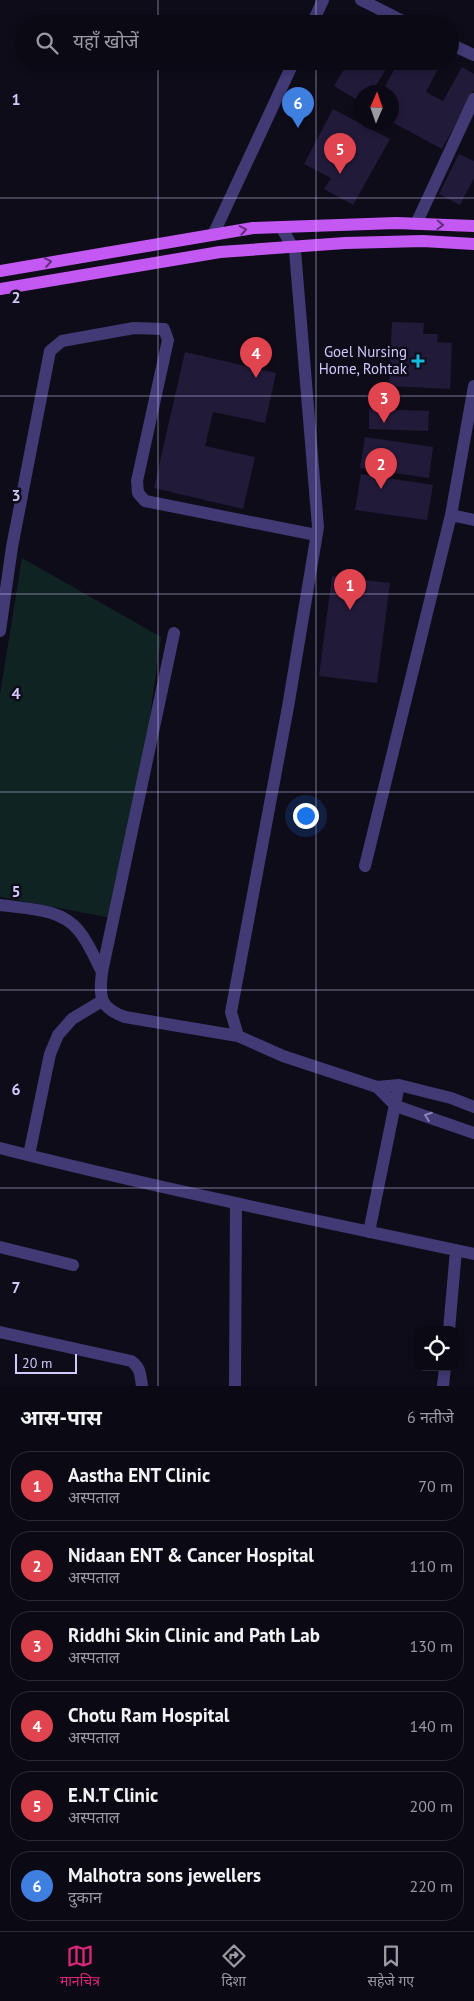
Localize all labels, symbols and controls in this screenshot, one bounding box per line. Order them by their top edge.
search box [15,15,459,70]
icon: search [33,29,61,57]
text: यहाँ खोजें [73,29,139,53]
north arrow [354,85,399,130]
pin: 6 [282,87,314,128]
text: 1 [11,89,21,109]
pin: 5 [324,133,356,174]
one-way arrow [436,220,444,230]
one-way arrow [238,225,247,235]
one-way arrow [44,258,52,268]
text: 2 [11,287,21,307]
pin: 4 [240,337,272,378]
place label: Goel Nursing Home, Rohtak [319,342,408,378]
marker: Goel Nursing Home, Rohtak [411,354,425,368]
pin: 3 [368,382,400,423]
pin: 2 [365,448,397,489]
text: 3 [11,485,21,505]
pin: 1 [334,569,366,610]
text: 4 [11,683,21,703]
your location [293,803,319,829]
text: 5 [11,881,21,901]
text: 6 [11,1079,21,1099]
one-way arrow [425,1112,433,1122]
text: 7 [11,1277,21,1297]
map controls [414,1326,459,1371]
button: locate [414,1326,459,1371]
scale bar [15,1351,78,1374]
text: 20 m [22,1354,52,1372]
text: आस-पास [20,1404,102,1431]
text: 6 नतीजे [407,1407,454,1427]
text: Aastha ENT Clinic [68,1463,210,1487]
text: 1 [32,1476,42,1496]
text: 70 m [418,1476,453,1496]
text: अस्पताल [68,1487,120,1507]
text: Nidaan ENT & Cancer Hospital [68,1543,314,1567]
text: 2 [32,1556,42,1576]
text: 110 m [410,1556,453,1576]
text: अस्पताल [68,1567,120,1587]
text: Riddhi Skin Clinic and Path Lab [68,1623,320,1647]
text: 3 [32,1636,42,1656]
text: 130 m [410,1636,453,1656]
text: अस्पताल [68,1647,120,1667]
text: Chotu Ram Hospital [68,1703,229,1727]
text: 4 [32,1716,42,1736]
text: 140 m [410,1716,453,1736]
text: अस्पताल [68,1727,120,1747]
text: E.N.T Clinic [68,1783,158,1807]
text: 5 [32,1796,42,1816]
text: 200 m [410,1796,453,1816]
text: अस्पताल [68,1807,120,1827]
text: Malhotra sons jewellers [68,1863,261,1887]
text: 6 [32,1876,42,1896]
text: 220 m [410,1876,453,1896]
text: दुकान [68,1887,102,1907]
tab: मानचित्र [60,1942,100,1992]
tab: दिशा [220,1942,248,1992]
tab: सहेजे गए [367,1942,414,1992]

